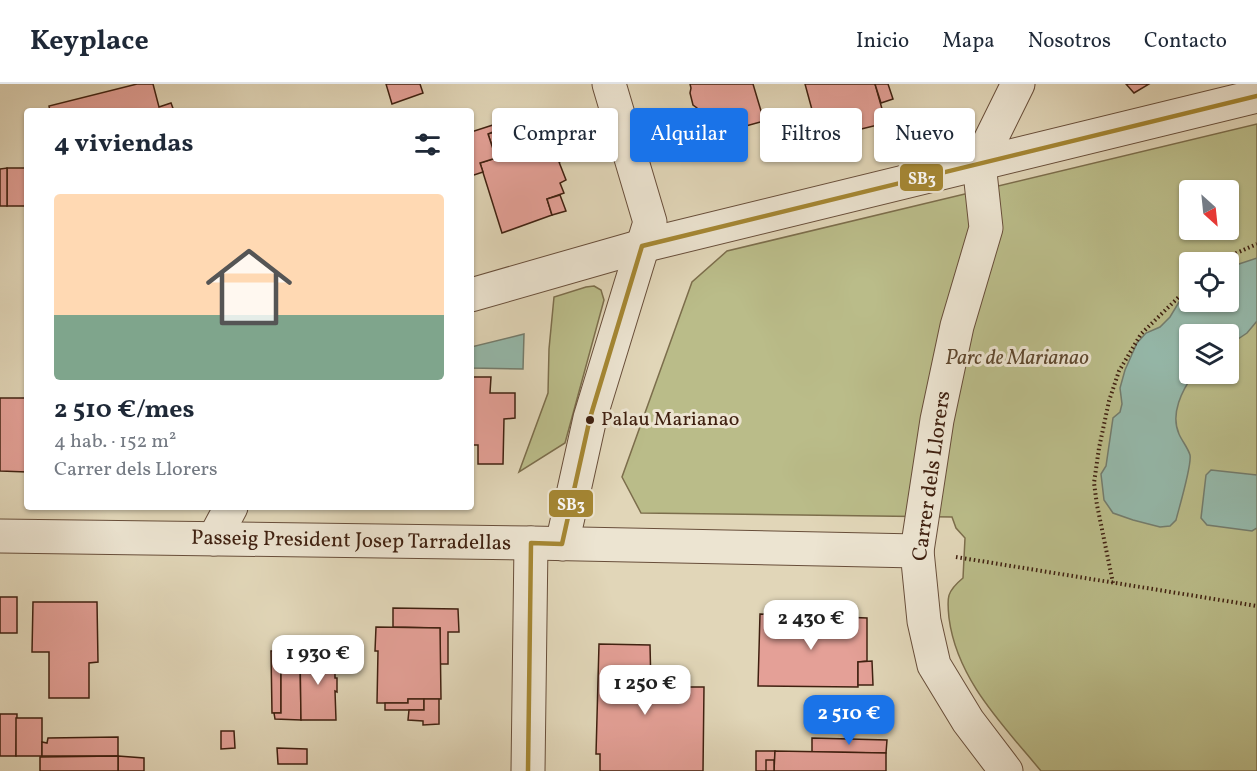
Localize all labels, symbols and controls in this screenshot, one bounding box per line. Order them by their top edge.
text: Keyplace [30,22,149,61]
text: Inicio [856,27,909,56]
text: Mapa [942,27,995,56]
text: Nosotros [1028,27,1111,56]
text: Contacto [1144,27,1227,56]
chip: Comprar [492,108,618,162]
chip: Alquilar [630,108,748,162]
chip: Filtros [760,108,862,162]
chip: Nuevo [874,108,975,162]
text: 4 viviendas [54,126,194,162]
icon: filters [411,128,444,161]
line badge: SB3 [899,163,944,192]
text: SB3 [908,169,936,191]
north arrow [1179,180,1239,240]
map controls [1179,180,1239,384]
icon: home [195,233,303,341]
button: locate [1179,252,1239,312]
button: layers [1179,324,1239,384]
park label: Parc de Marianao [945,344,1089,373]
street label: Carrer dels Llorers [906,389,958,563]
text: 2 510 €/mes [54,392,195,428]
place label: Palau Marianao [601,406,739,434]
marker: Palau Marianao [584,414,596,426]
text: 4 hab. · 152 m² [54,428,176,456]
text: Carrer dels Llorers [54,456,218,484]
line badge: SB3 [548,489,594,518]
text: SB3 [557,495,585,517]
street label: Passeig President Josep Tarradellas [191,524,511,558]
pin: 2 430 € [756,600,866,651]
text: 2 430 € [778,605,844,633]
pin: 1 930 € [263,635,373,686]
text: 1 930 € [286,640,350,668]
pin: 1 250 € [590,665,700,716]
text: 1 250 € [614,670,676,698]
pin: 2 510 € [794,695,904,746]
text: 2 510 € [817,700,881,728]

